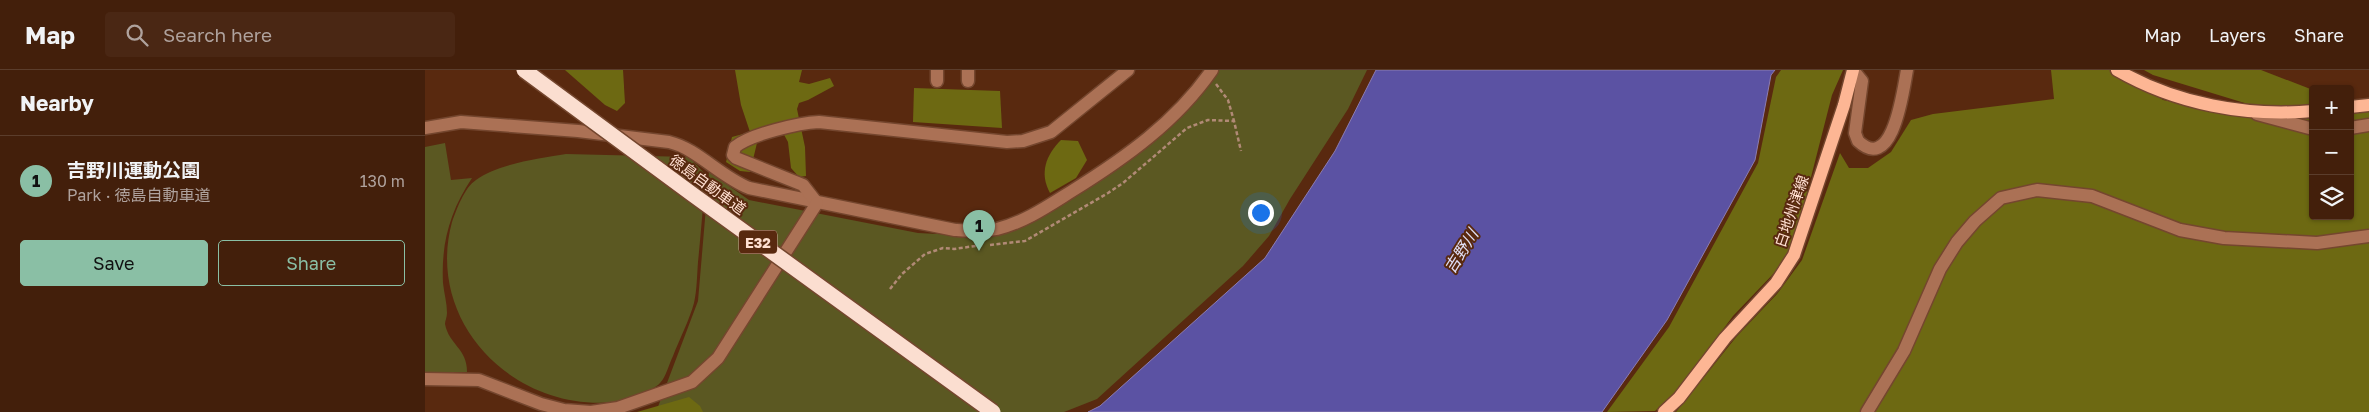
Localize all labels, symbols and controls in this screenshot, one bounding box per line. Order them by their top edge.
search box [105,12,455,57]
text: Map [25,20,75,49]
icon: search [123,21,151,49]
text: Search here [163,23,272,46]
text: Map [2144,24,2181,46]
text: Layers [2209,24,2266,46]
text: Share [2294,24,2344,46]
map controls [2309,85,2354,220]
button: + [2309,85,2354,130]
text: Nearby [20,90,94,116]
button: − [2309,130,2354,175]
street label: 徳島自動車道 [666,150,750,218]
text: 吉野川運動公園 [67,158,200,181]
text: 1 [32,171,40,191]
text: 130 m [360,171,405,191]
street label: 白地州津線 [1770,173,1812,249]
button: layers [2309,175,2354,220]
text: Park · 徳島自動車道 [67,185,210,205]
your location [1248,200,1274,226]
pin: 1 [963,210,995,251]
water label: 吉野川 [1440,224,1483,277]
road number: E32 [739,230,777,253]
button: Save [20,240,208,286]
button: Share [218,240,405,286]

